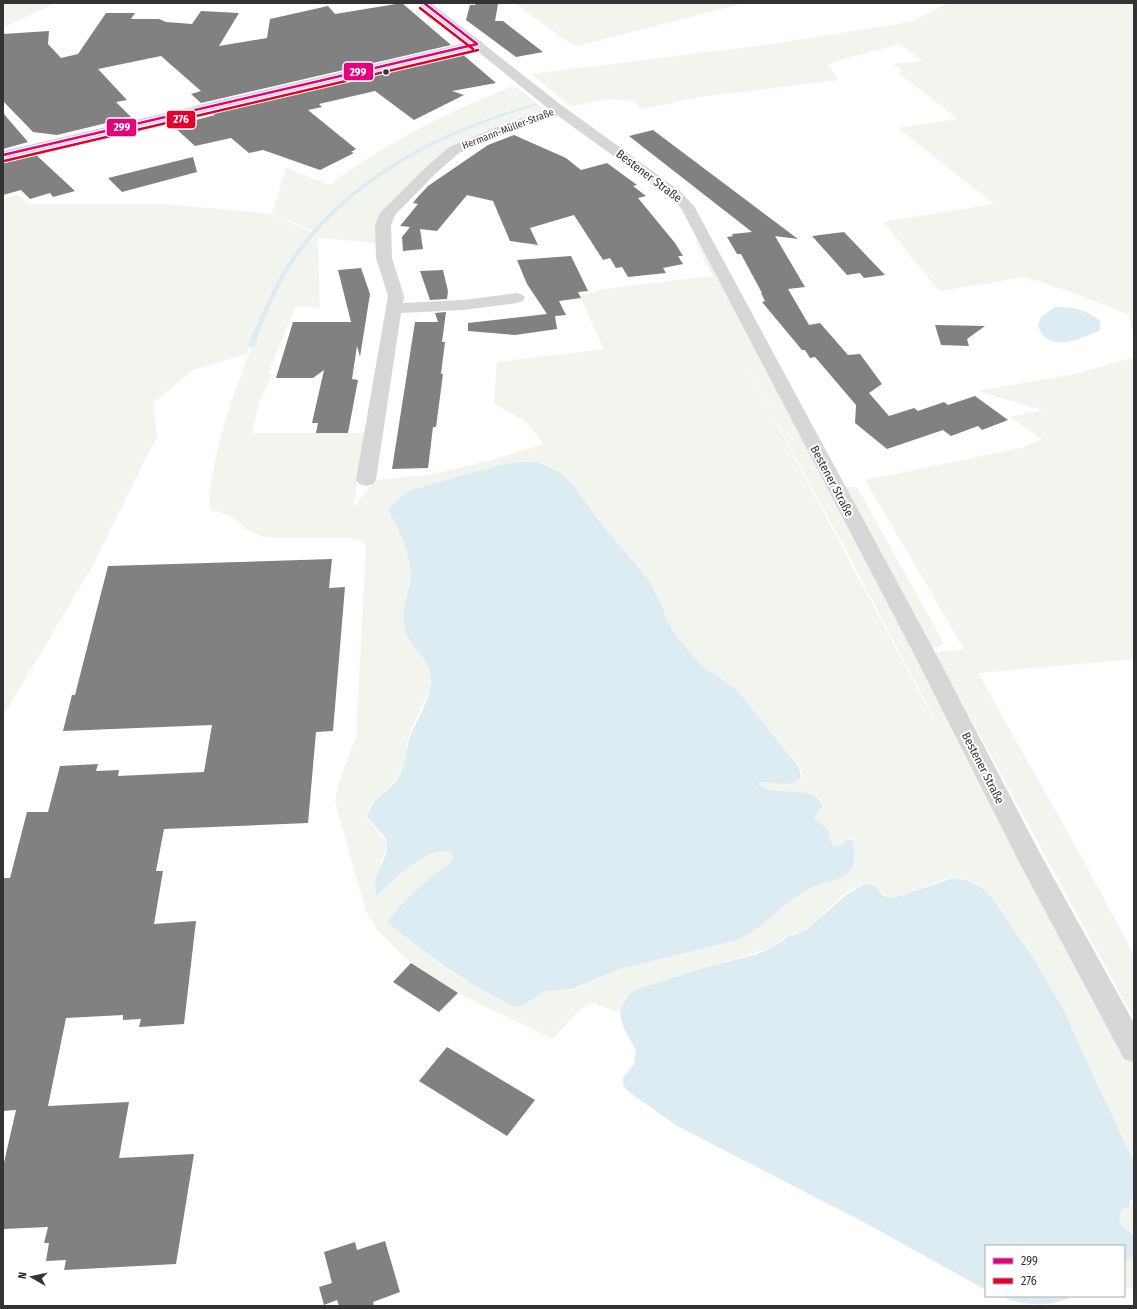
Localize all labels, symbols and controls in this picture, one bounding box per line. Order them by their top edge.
line badge: 299 [343,62,374,81]
text: 299 [349,66,367,79]
unlabelled marker [381,67,391,77]
street label: Hermann-Müller-Straße [461,106,555,152]
line badge: 276 [166,110,196,129]
text: 276 [172,113,189,126]
line badge: 299 [106,118,137,137]
text: 299 [113,121,131,134]
street label: Bestener Straße [613,147,685,205]
street label: Bestener Straße [807,443,857,519]
street label: Bestener Straße [959,730,1007,806]
legend [985,1245,1125,1297]
text: 299 [1021,1254,1038,1268]
north arrow [12,1257,52,1297]
text: N [16,1271,30,1280]
text: 276 [1021,1274,1037,1288]

